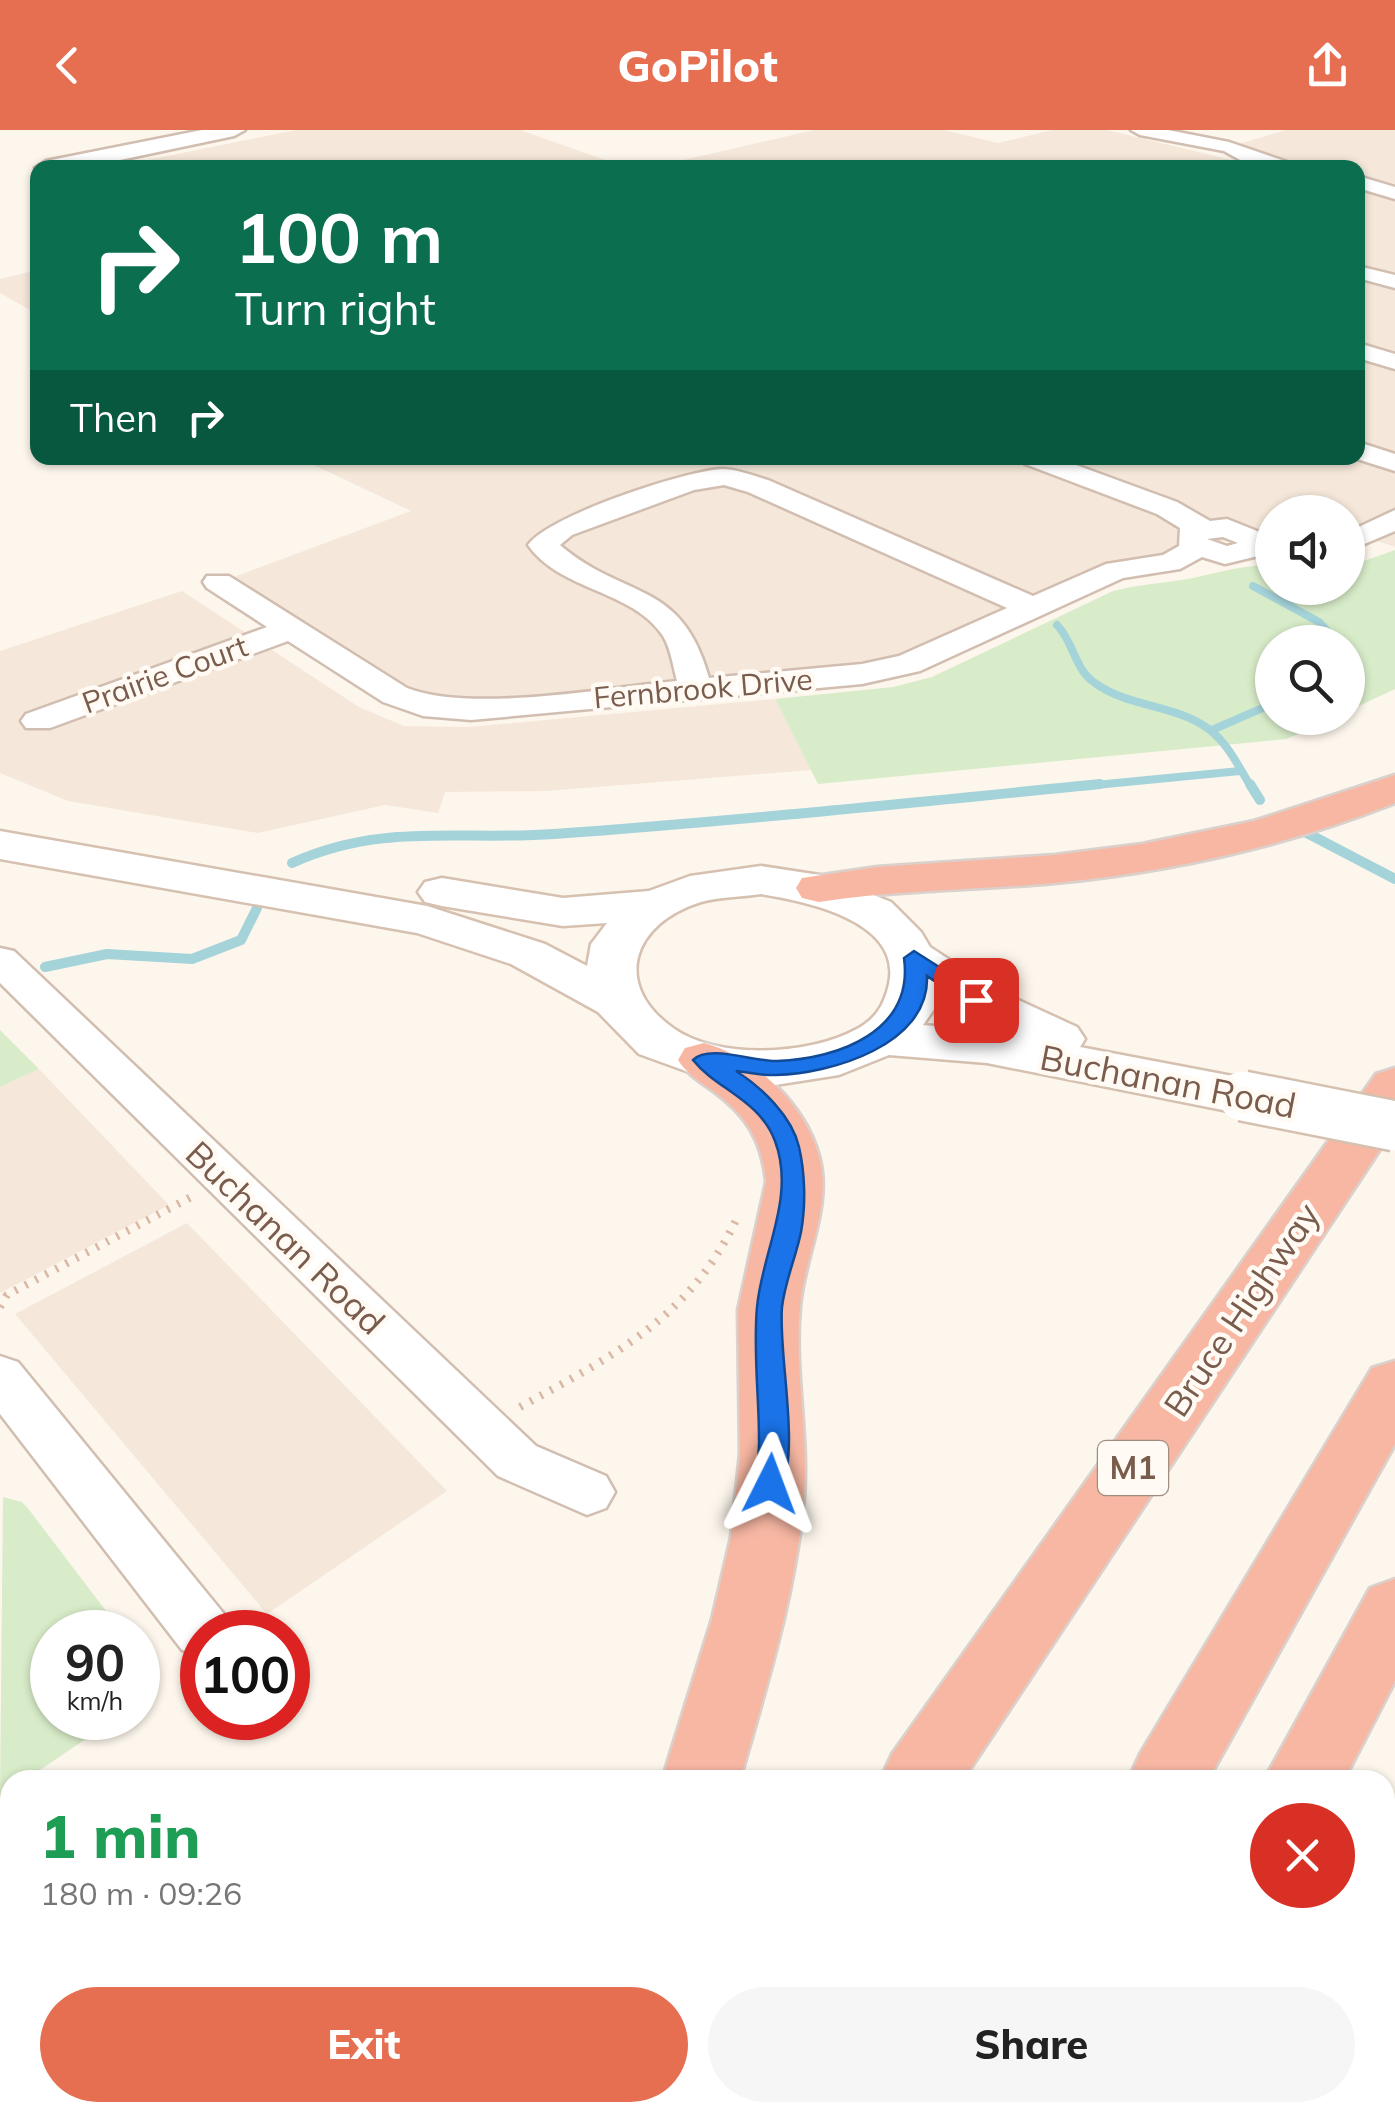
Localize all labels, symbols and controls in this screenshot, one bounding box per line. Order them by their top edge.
text: GoPilot [617,37,778,93]
icon: back [40,38,95,93]
icon: share [1300,38,1355,93]
text: 100 m [235,193,443,281]
icon: right [70,200,200,330]
text: Turn right [235,280,436,336]
icon: right [178,390,233,445]
text: Then [70,394,158,442]
map controls [1255,495,1365,735]
button: sound [1255,495,1365,605]
button: search [1255,625,1365,735]
street label: Prairie Court [77,627,253,722]
street label: Fernbrook Drive [592,659,814,717]
pin [934,958,1019,1043]
icon: arrive [949,973,1004,1028]
street label: Buchanan Road [1036,1035,1300,1127]
street label: Buchanan Road [177,1131,394,1343]
street label: Bruce Highway [1154,1194,1329,1425]
position arrow [718,1432,822,1536]
road number: M1 [1098,1441,1168,1495]
speed limit sign: 100 [180,1610,310,1740]
text: 90 [65,1631,125,1694]
text: km/h [67,1685,123,1716]
text: 1 min [40,1798,201,1873]
button: close [1250,1803,1355,1908]
text: 180 m · 09:26 [40,1873,242,1913]
button: Exit [40,1987,688,2102]
button: Share [708,1987,1355,2102]

